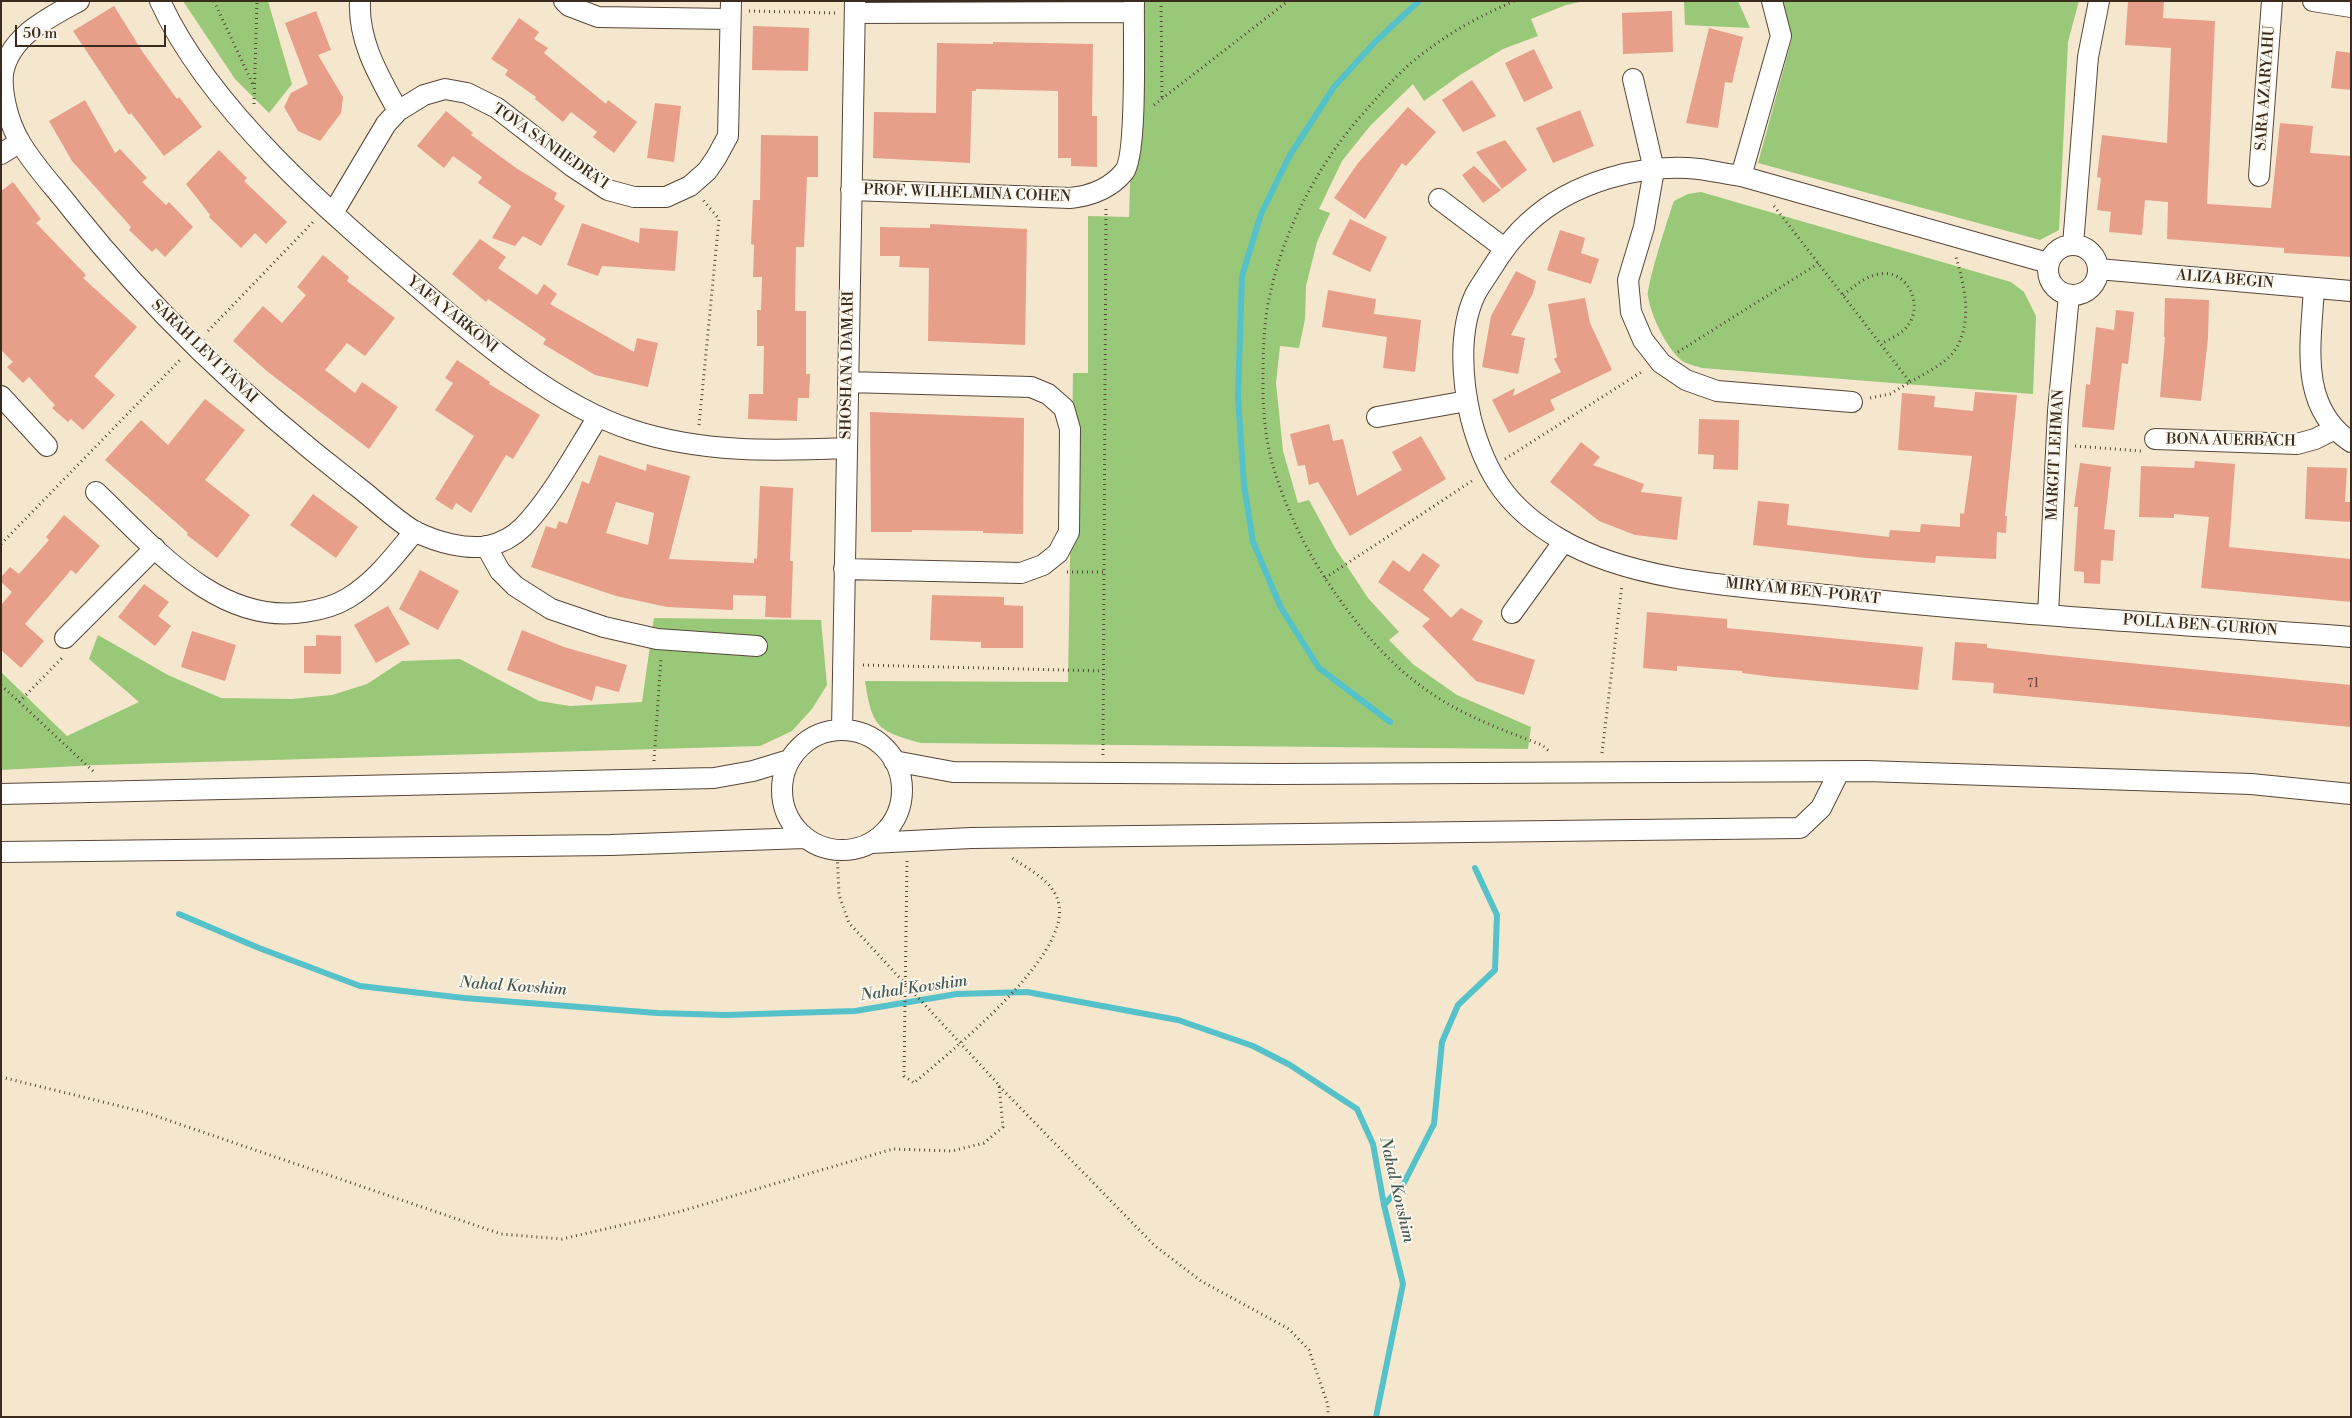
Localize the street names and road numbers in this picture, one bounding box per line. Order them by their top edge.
street label: SARA AZARYAHU [2253,25,2279,151]
street label: TOVA SANHEDRA'I [489,100,611,194]
street label: PROF. WILHELMINA COHEN [863,181,1071,207]
street label: ALIZA BEGIN [2175,267,2275,293]
street label: YAFA YARKONI [403,273,501,357]
street label: SHOSHANA DAMARI [838,291,858,439]
street label: SARAH LEVI TANAI [147,297,261,407]
street label: MARGIT LEHMAN [2044,389,2068,521]
street label: BONA AUERBACH [2166,431,2296,451]
street label: MIRYAM BEN-PORAT [1725,575,1881,609]
street label: POLLA BEN-GURION [2122,612,2278,640]

